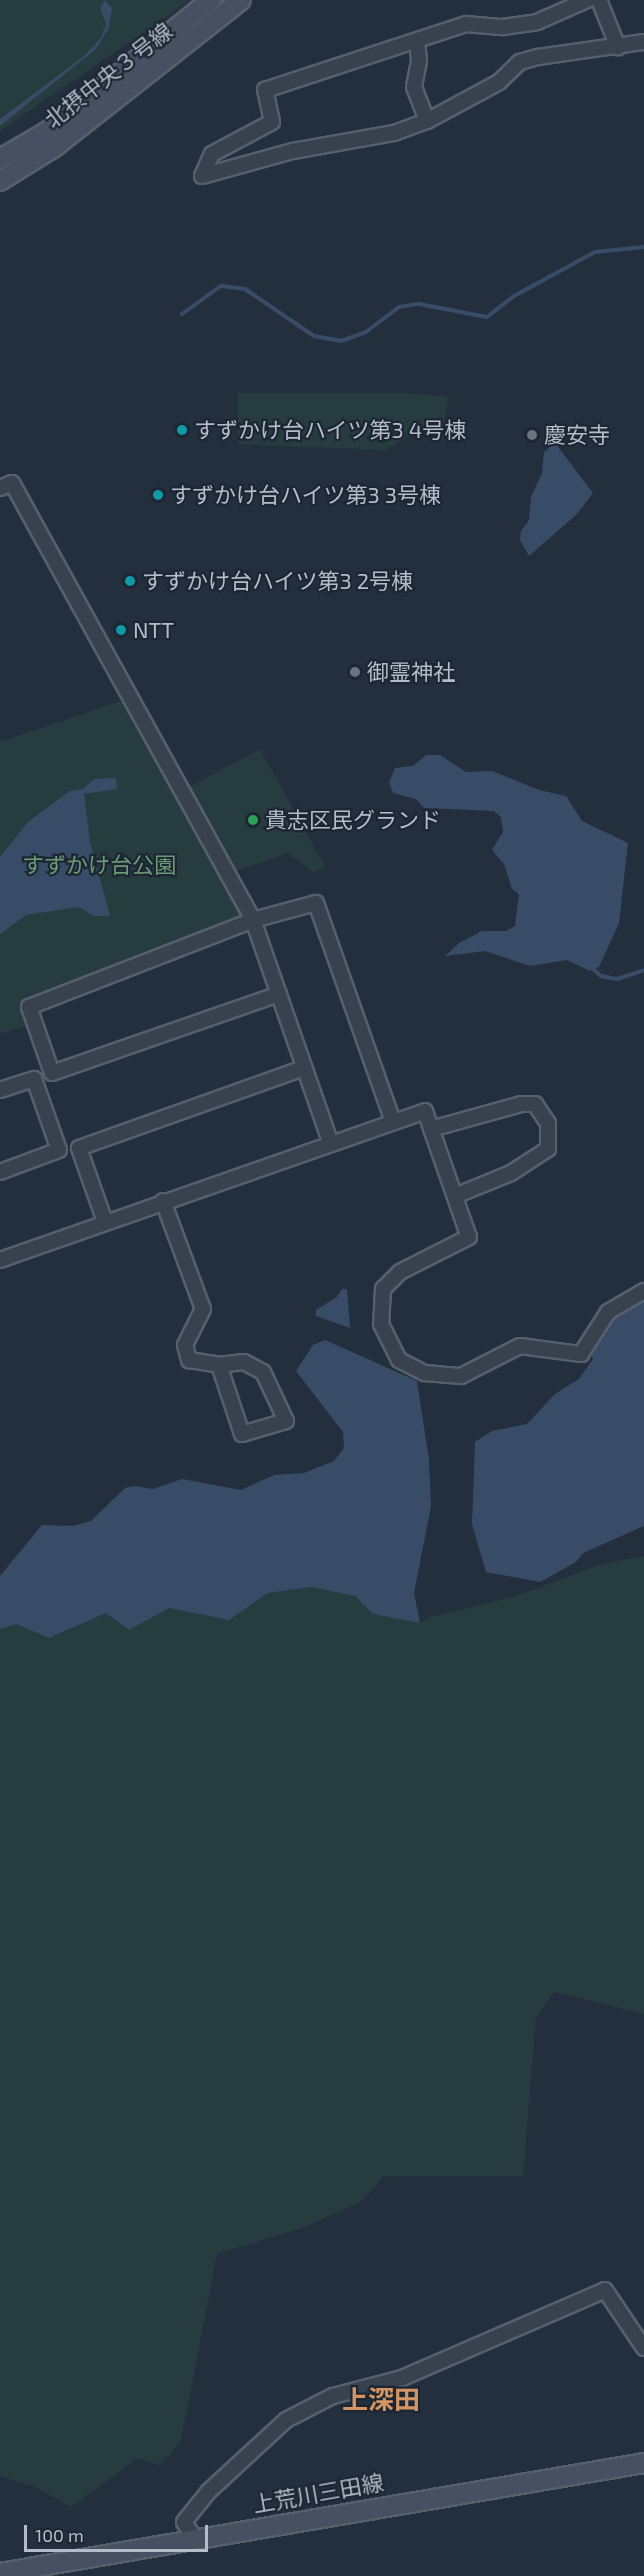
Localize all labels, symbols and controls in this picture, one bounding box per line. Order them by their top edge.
street label: 北摂中央３号線 [39,17,177,133]
place label: すずかけ台ハイツ第3 4号棟 [194,417,467,443]
place label: 慶安寺 [544,422,610,448]
marker: すずかけ台ハイツ第3 4号棟 [175,423,189,437]
marker: 慶安寺 [525,428,539,442]
place label: すずかけ台ハイツ第3 3号棟 [170,482,441,508]
marker: すずかけ台ハイツ第3 3号棟 [151,488,165,502]
place label: すずかけ台ハイツ第3 2号棟 [142,568,414,594]
marker: すずかけ台ハイツ第3 2号棟 [123,574,137,588]
place label: NTT [133,617,174,643]
marker: NTT [114,623,128,637]
place label: 御霊神社 [367,659,455,685]
marker: 御霊神社 [348,665,362,679]
place label: 貴志区民グランド [265,807,441,833]
marker: 貴志区民グランド [246,813,260,827]
park label: すずかけ台公園 [22,852,176,878]
district label: 上深田 [342,2383,420,2415]
street label: 上荒川三田線 [251,2469,385,2517]
scale bar [27,2513,212,2551]
text: 100 m [35,2524,84,2546]

